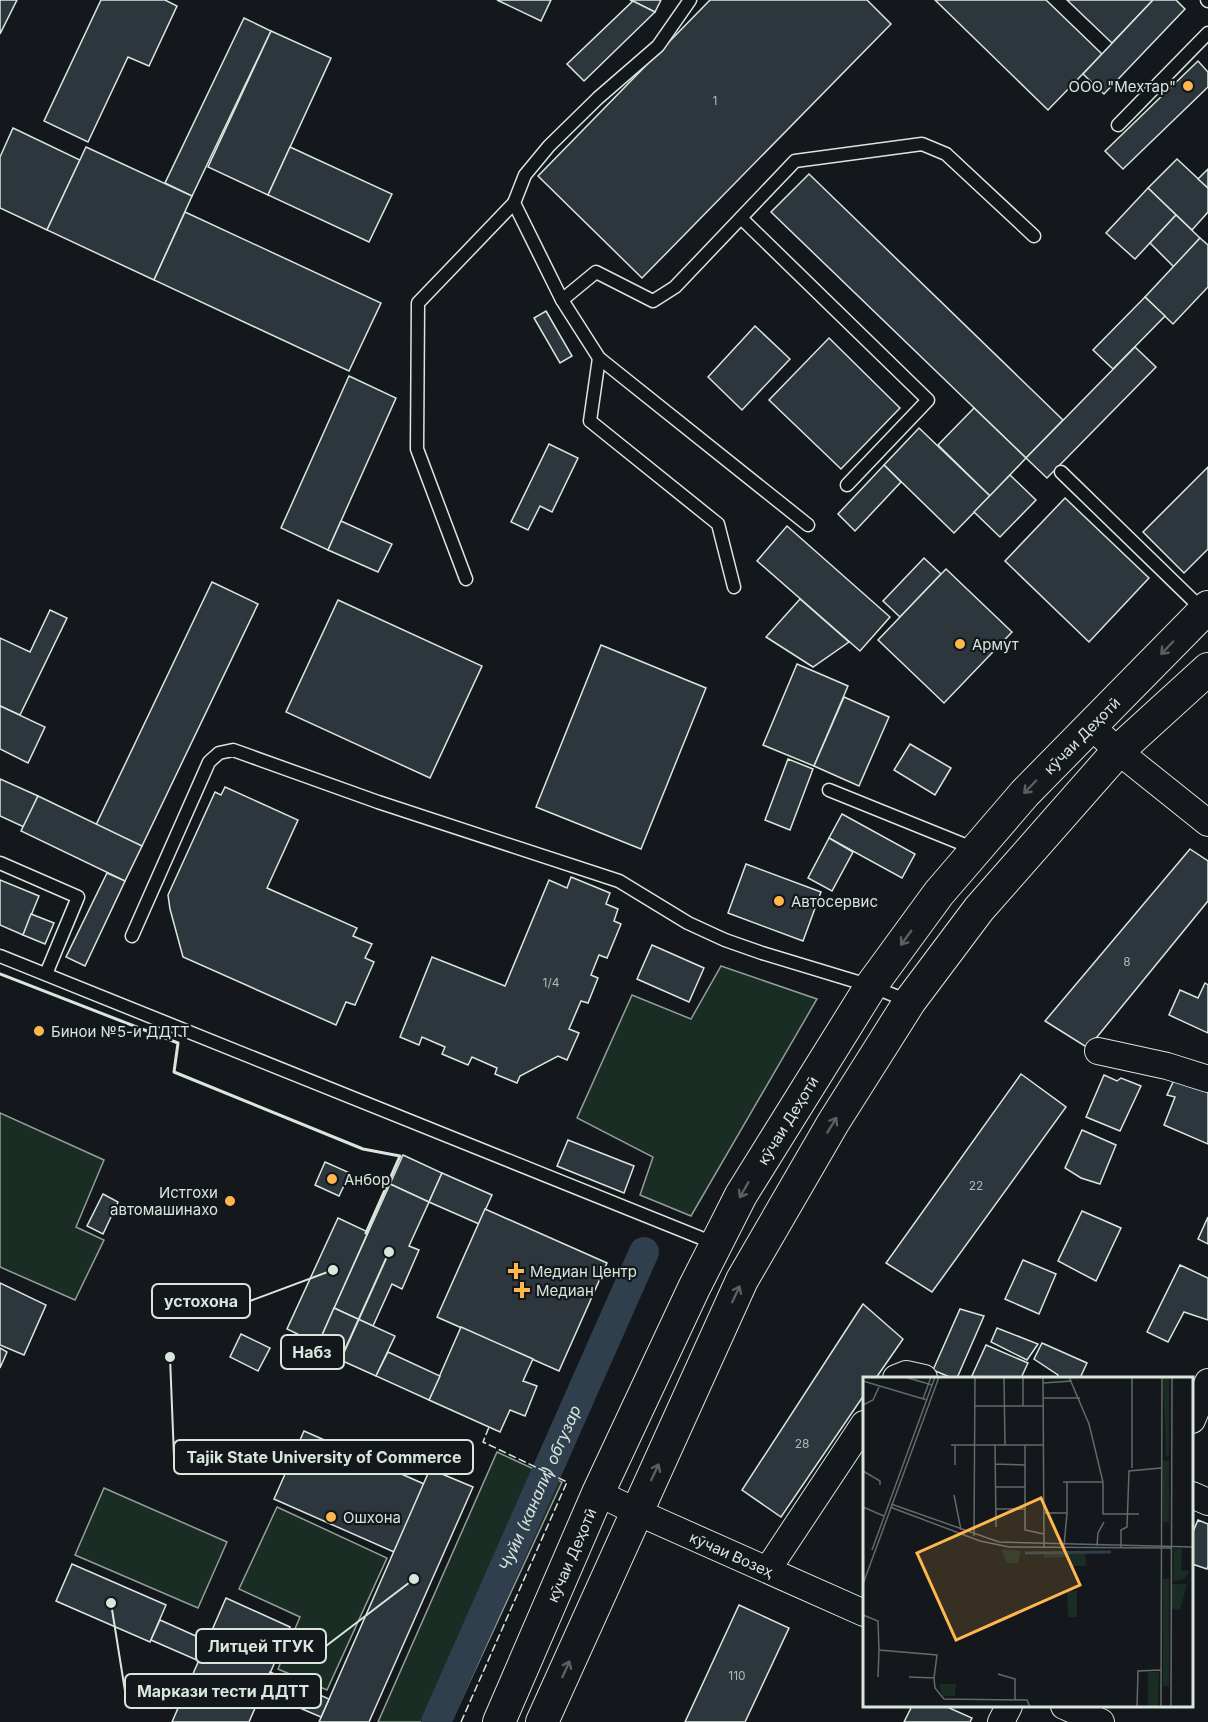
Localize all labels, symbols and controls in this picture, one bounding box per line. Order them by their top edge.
place label: ООО "Мехтар" [1069,77,1176,96]
marker: ООО "Мехтар" [1181,79,1195,93]
house number: 1 [713,93,717,108]
place label: Армут [972,635,1019,654]
marker: Армут [953,637,967,651]
one-way arrow [1160,641,1175,656]
street label: кӯчаи Деҳотӣ [1040,693,1124,778]
one-way arrow [1023,780,1038,795]
place label: Автосервис [791,892,878,911]
marker: Автосервис [772,894,786,908]
one-way arrow [900,929,913,945]
house number: 8 [1123,954,1131,969]
house number: 1/4 [543,975,560,990]
place label: Бинои №5-и ДДТТ [51,1022,190,1041]
marker: Бинои №5-и ДДТТ [32,1024,46,1038]
street label: кӯчаи Деҳотӣ [753,1073,822,1168]
one-way arrow [827,1117,839,1134]
place label: Анбор [344,1170,390,1189]
marker: Анбор [325,1172,339,1186]
house number: 22 [969,1178,983,1193]
one-way arrow [738,1181,750,1198]
place label: Истгохи автомашинахо [110,1183,218,1219]
marker: Истгохи автомашинахо [223,1194,237,1208]
marker: Медиан Центр [507,1262,525,1280]
place label: Медиан Центр [530,1262,637,1281]
marker: Медиан [513,1281,531,1299]
place label: Медиан [536,1281,594,1300]
callout: устохона [152,1284,250,1318]
one-way arrow [731,1286,742,1304]
text: устохона [164,1291,238,1311]
callout: Набз [281,1335,344,1369]
text: Набз [292,1342,332,1362]
inset map [863,1377,1193,1707]
water label: Чуйи (канали) обгузар [494,1402,585,1574]
house number: 28 [795,1436,809,1451]
callout: Tajik State University of Commerce [174,1440,473,1474]
text: Tajik State University of Commerce [187,1447,461,1467]
one-way arrow [650,1463,661,1481]
street label: кӯчаи Деҳотӣ [543,1505,600,1605]
place label: Ошхона [343,1508,401,1527]
marker: Ошхона [324,1510,338,1524]
street label: кӯчаи Возеҳ [687,1527,777,1581]
callout: Литцей ТГУК [196,1629,326,1663]
text: Литцей ТГУК [208,1636,315,1656]
one-way arrow [561,1660,573,1678]
house number: 110 [728,1668,746,1683]
callout: Маркази тести ДДТТ [125,1674,321,1708]
text: Маркази тести ДДТТ [137,1681,309,1701]

